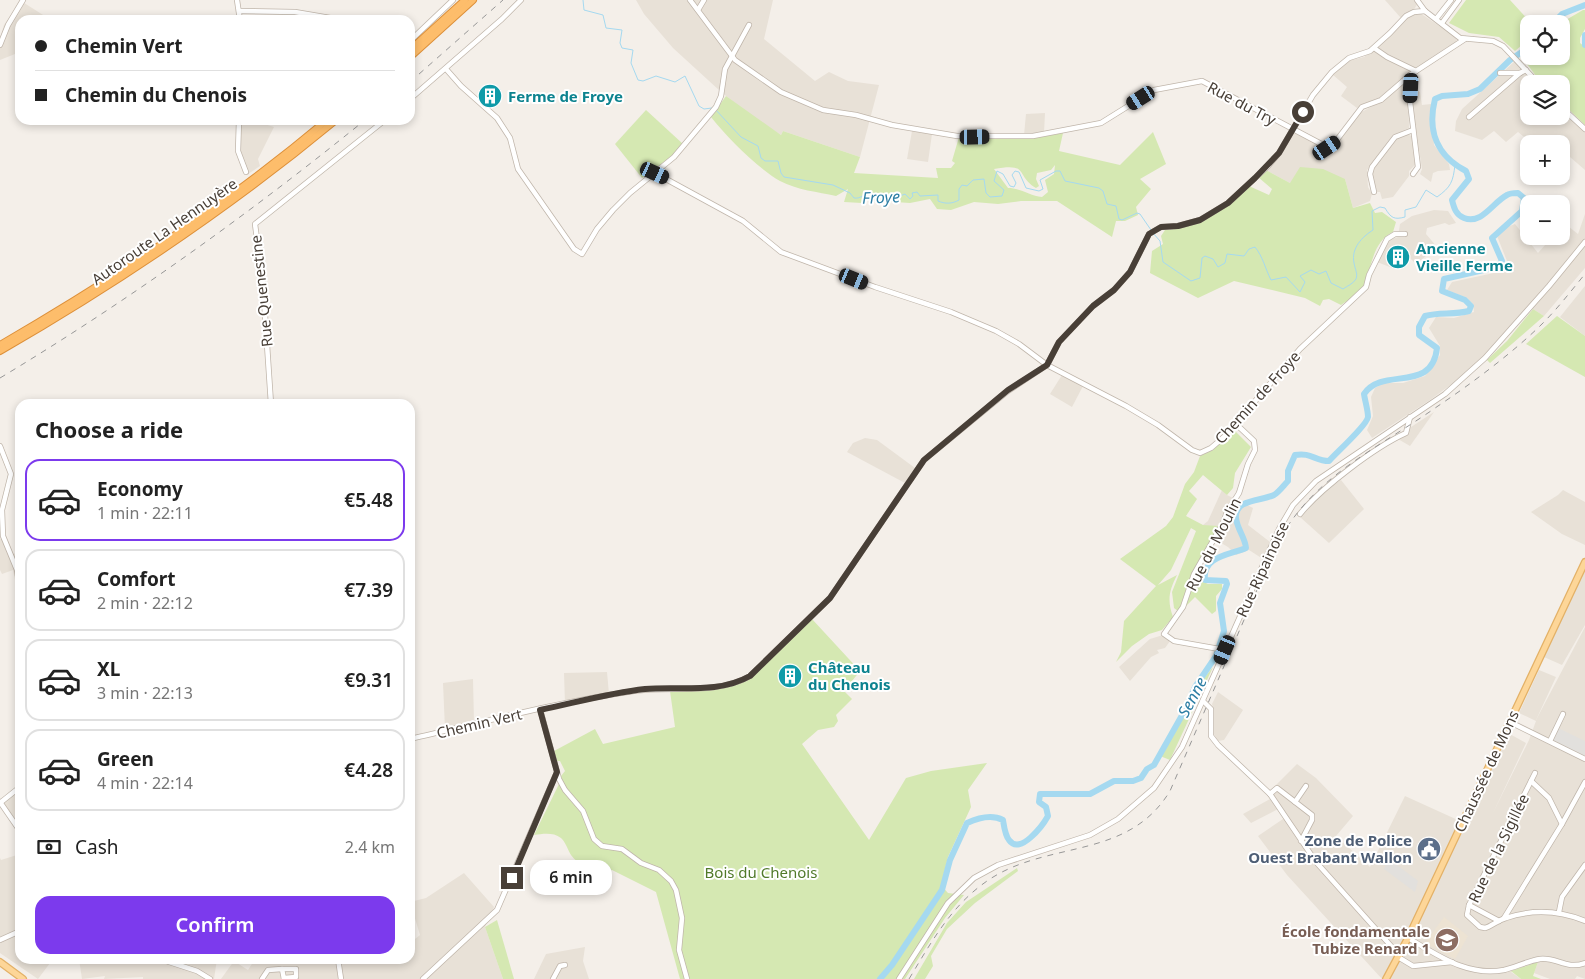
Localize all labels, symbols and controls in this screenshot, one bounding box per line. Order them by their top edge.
map controls [1520,15,1570,245]
button: locate [1520,15,1570,65]
text: Chemin Vert [65,33,182,59]
car [1402,73,1419,103]
button: layers [1520,75,1570,125]
street label: Rue du Try [1204,77,1280,130]
text: Chemin du Chenois [65,82,247,108]
building icon: Ferme de Froye [477,83,503,109]
car [1124,84,1157,112]
place label: Ferme de Froye [508,86,623,106]
route start [1292,101,1314,123]
car [959,129,990,145]
car [1310,133,1343,163]
button: + [1520,135,1570,185]
car [638,160,671,186]
street label: Autoroute La Hennuyère [87,173,241,289]
water label: Froye [862,185,900,209]
button: − [1520,195,1570,245]
street label: Rue Quenestine [245,234,277,348]
place label: Ancienne Vieille Ferme [1416,238,1513,275]
building icon: Ancienne Vieille Ferme [1385,244,1411,270]
car [837,266,870,292]
street label: Chemin de Froye [1210,346,1304,448]
text: Choose a ride [35,414,183,444]
text: Economy [97,476,183,502]
icon: car [37,478,82,523]
text: €5.48 [344,487,393,513]
street label: Rue du Moulin [1181,494,1245,594]
text: 1 min · 22:11 [97,502,193,524]
street label: Rue Ripainoise [1231,518,1293,620]
text: Comfort [97,566,176,592]
icon: car [37,568,82,613]
text: €7.39 [344,577,393,603]
text: 2 min · 22:12 [97,592,193,614]
car [1212,633,1237,667]
text: XL [97,656,120,682]
place label: Château du Chenois [808,657,891,694]
icon: car [37,658,82,703]
building icon: Château du Chenois [777,663,803,689]
text: €9.31 [344,667,393,693]
water label: Senne [1172,673,1212,721]
text: 3 min · 22:13 [97,682,193,704]
street label: Chemin Vert [434,703,524,743]
street label: Chaussée de Mons [1449,707,1523,835]
text: Green [97,746,154,772]
icon: car [37,748,82,793]
text: €4.28 [344,757,393,783]
text: 4 min · 22:14 [97,772,193,794]
street label: Rue de la Sigillée [1463,790,1533,906]
place label: Zone de Police Ouest Brabant Wallon [1248,830,1412,867]
icon: cash [35,833,63,861]
text: Cash [75,834,119,860]
text: 2.4 km [345,836,395,858]
public building icon: Zone de Police Ouest Brabant Wallon [1416,836,1442,862]
callout: 6 min [530,860,612,896]
park label: Bois du Chenois [705,862,817,882]
text: 6 min [549,866,593,888]
route end [501,867,523,889]
button: Confirm [35,896,395,954]
place label: École fondamentale Tubize Renard 1 [1282,921,1430,958]
school or university icon: École fondamentale Tubize Renard 1 [1434,927,1460,953]

